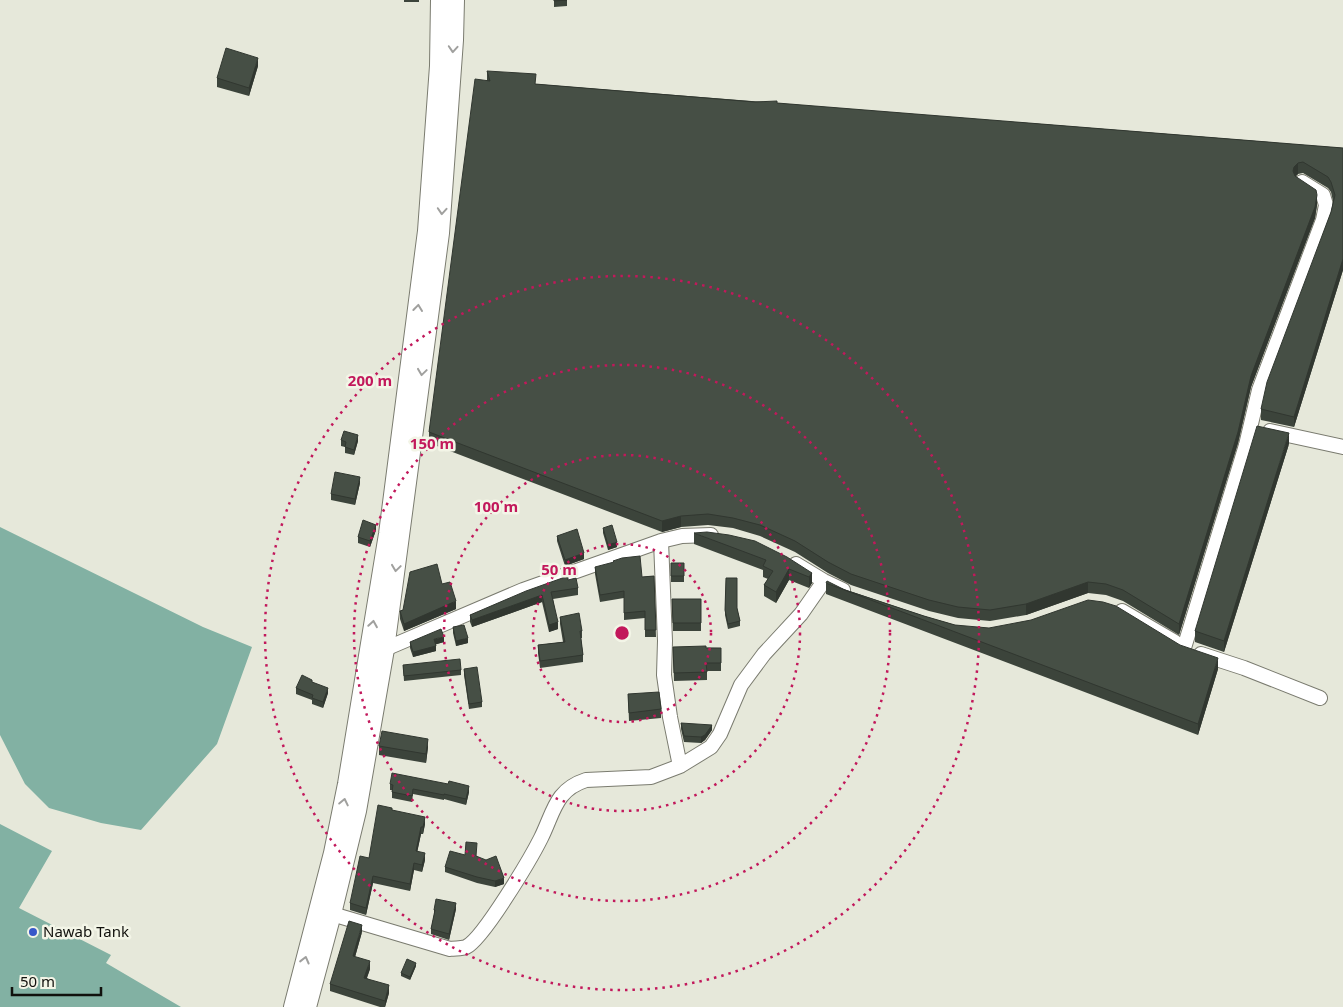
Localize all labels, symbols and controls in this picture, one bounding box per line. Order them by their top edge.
one-way arrow [448,45,459,53]
one-way arrow [437,207,448,215]
one-way arrow [412,303,423,311]
one-way arrow [417,368,428,376]
text: 200 m [348,370,392,390]
text: 150 m [410,433,454,453]
text: 100 m [474,496,518,516]
text: 50 m [541,559,577,579]
one-way arrow [391,564,402,572]
one-way arrow [368,620,378,629]
centre of rings [613,624,631,642]
one-way arrow [338,797,348,806]
place label: Nawab Tank [43,921,129,941]
marker: Nawab Tank [27,926,39,938]
one-way arrow [299,955,310,964]
scale bar [12,964,101,996]
text: 50 m [20,971,55,991]

